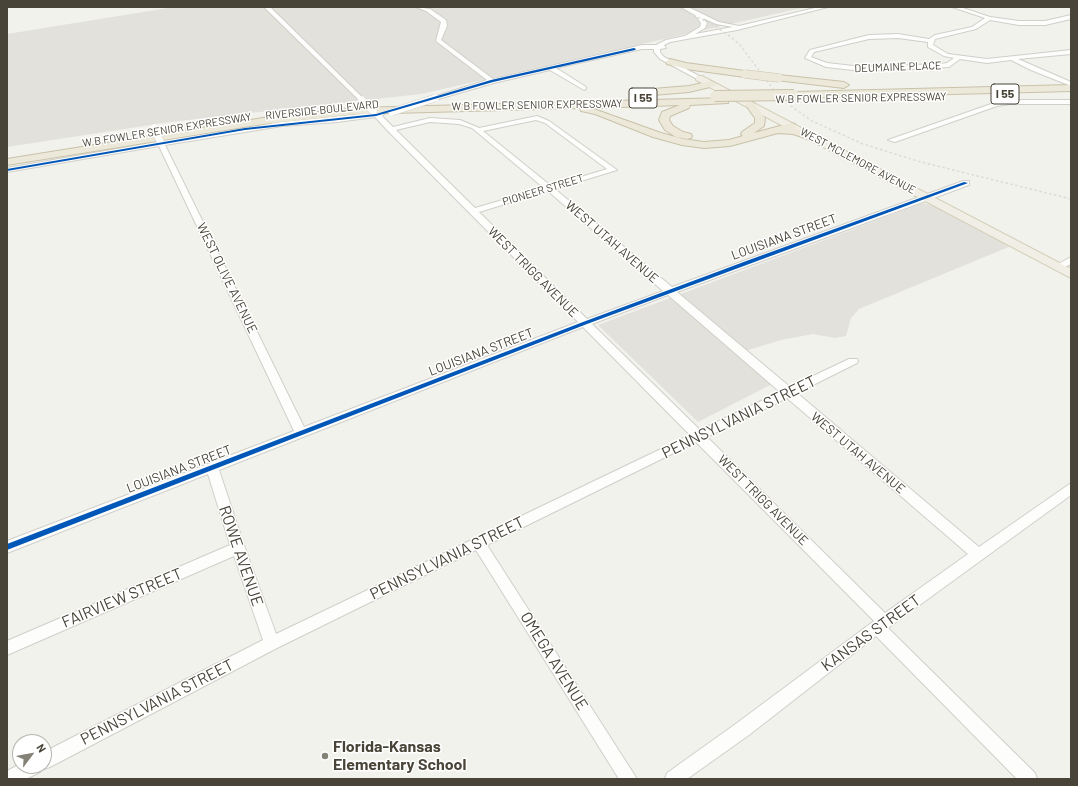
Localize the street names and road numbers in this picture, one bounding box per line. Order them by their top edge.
street label: DEUMAINE PLACE [854,59,942,75]
road number: I 55 [991,84,1019,104]
road number: I 55 [629,88,657,108]
street label: W B FOWLER SENIOR EXPRESSWAY [775,90,947,106]
street label: RIVERSIDE BOULEVARD [265,97,379,123]
street label: W B FOWLER SENIOR EXPRESSWAY [451,97,623,113]
street label: W B FOWLER SENIOR EXPRESSWAY [82,110,252,150]
street label: WEST MCLEMORE AVENUE [798,125,918,197]
street label: PIONEER STREET [501,171,585,209]
street label: WEST UTAH AVENUE [562,197,662,287]
street label: LOUISIANA STREET [729,211,839,263]
street label: WEST OLIVE AVENUE [193,220,261,336]
street label: WEST TRIGG AVENUE [485,224,581,320]
street label: LOUISIANA STREET [426,325,536,379]
street label: PENNSYLVANIA STREET [659,371,819,463]
street label: WEST UTAH AVENUE [808,409,908,497]
street label: LOUISIANA STREET [124,442,234,496]
street label: WEST TRIGG AVENUE [715,452,811,548]
street label: ROWE AVENUE [215,503,267,609]
street label: PENNSYLVANIA STREET [367,512,527,604]
street label: FAIRVIEW STREET [59,564,185,632]
street label: KANSAS STREET [818,591,924,675]
street label: OMEGA AVENUE [516,608,592,714]
street label: PENNSYLVANIA STREET [77,655,237,749]

